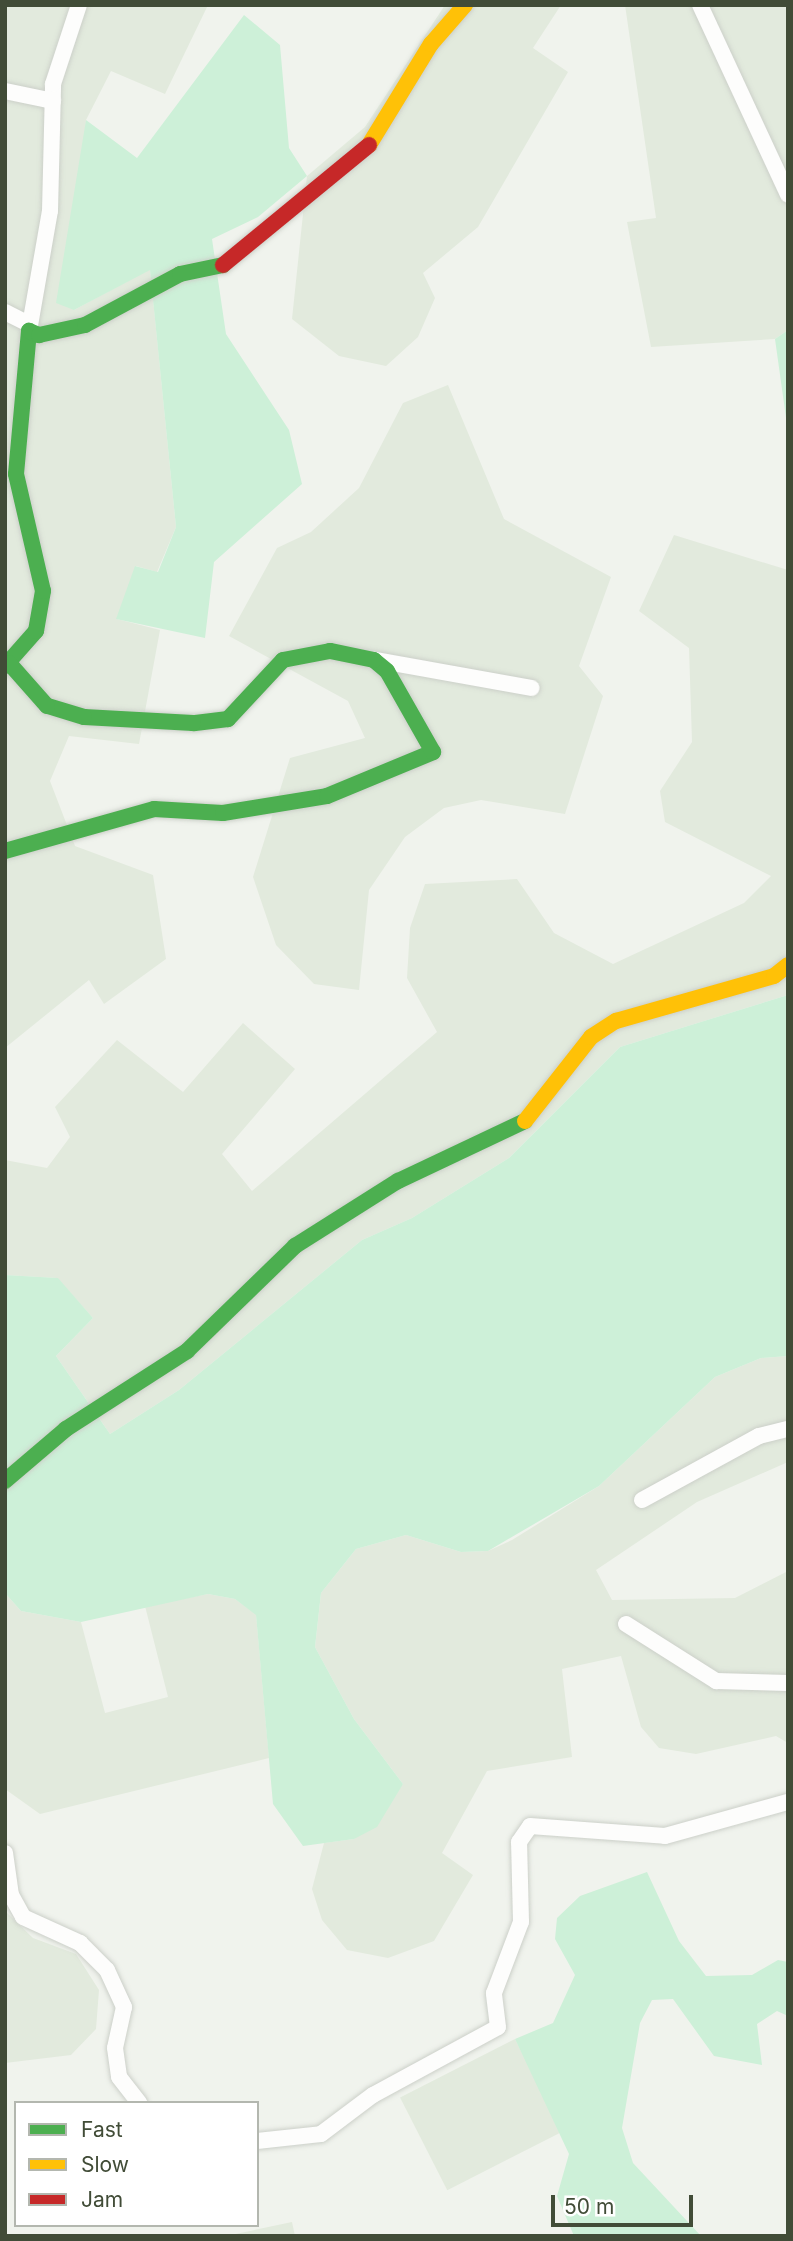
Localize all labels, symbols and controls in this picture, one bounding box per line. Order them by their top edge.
legend [14,2101,259,2227]
text: Fast [81,2117,123,2142]
text: Slow [81,2152,129,2177]
scale bar [555,2182,697,2226]
text: Jam [81,2187,123,2212]
text: 50 m [564,2194,614,2219]

